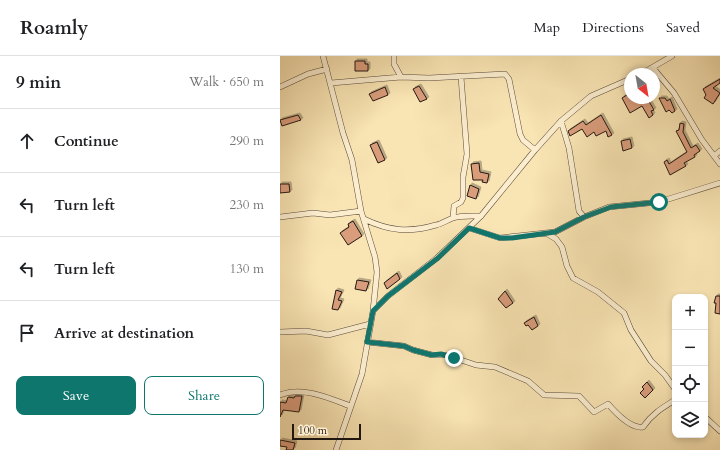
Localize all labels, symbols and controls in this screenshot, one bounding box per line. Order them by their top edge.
text: Roamly [20,15,88,41]
text: Map [534,18,560,37]
text: Directions [582,18,644,37]
text: Saved [666,18,700,37]
north arrow [624,68,660,104]
text: 9 min [16,71,61,94]
text: Walk · 650 m [189,73,264,91]
icon: ahead [16,130,38,152]
text: Continue [54,131,119,151]
text: 290 m [230,132,264,150]
route start [650,193,668,211]
icon: left [16,194,38,216]
text: Turn left [54,195,115,215]
text: 230 m [230,196,264,214]
icon: left [16,258,38,280]
text: Turn left [54,259,115,279]
text: 130 m [230,260,264,278]
map controls [672,294,708,438]
button: + [672,294,708,330]
icon: arrive [16,322,38,344]
text: Arrive at destination [54,323,194,343]
button: − [672,330,708,366]
route end [445,349,463,367]
button: locate [672,366,708,402]
button: Save [16,376,136,415]
button: Share [144,376,264,415]
button: layers [672,402,708,438]
scale bar [292,422,361,441]
text: 100 m [298,423,327,438]

